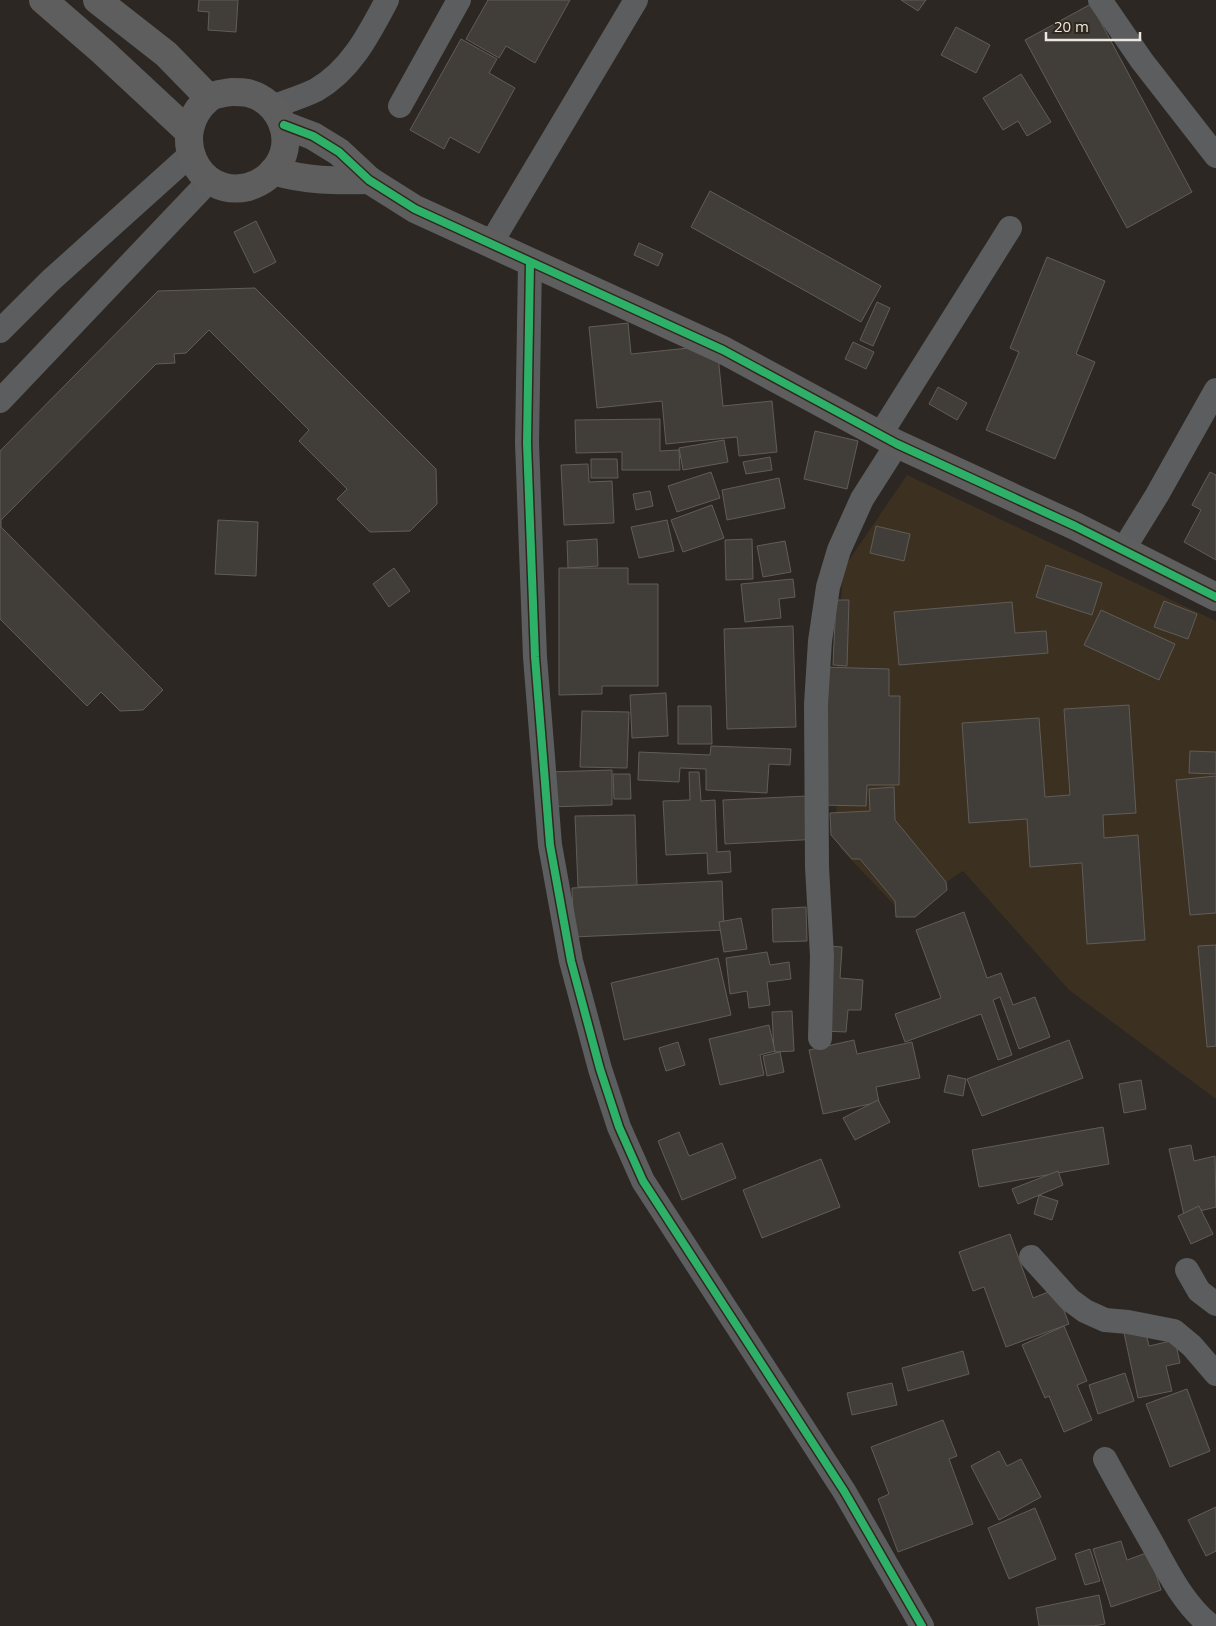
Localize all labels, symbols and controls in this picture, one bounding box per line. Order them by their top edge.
scale bar [1046,10,1140,42]
text: 20 m [1054,16,1089,36]

